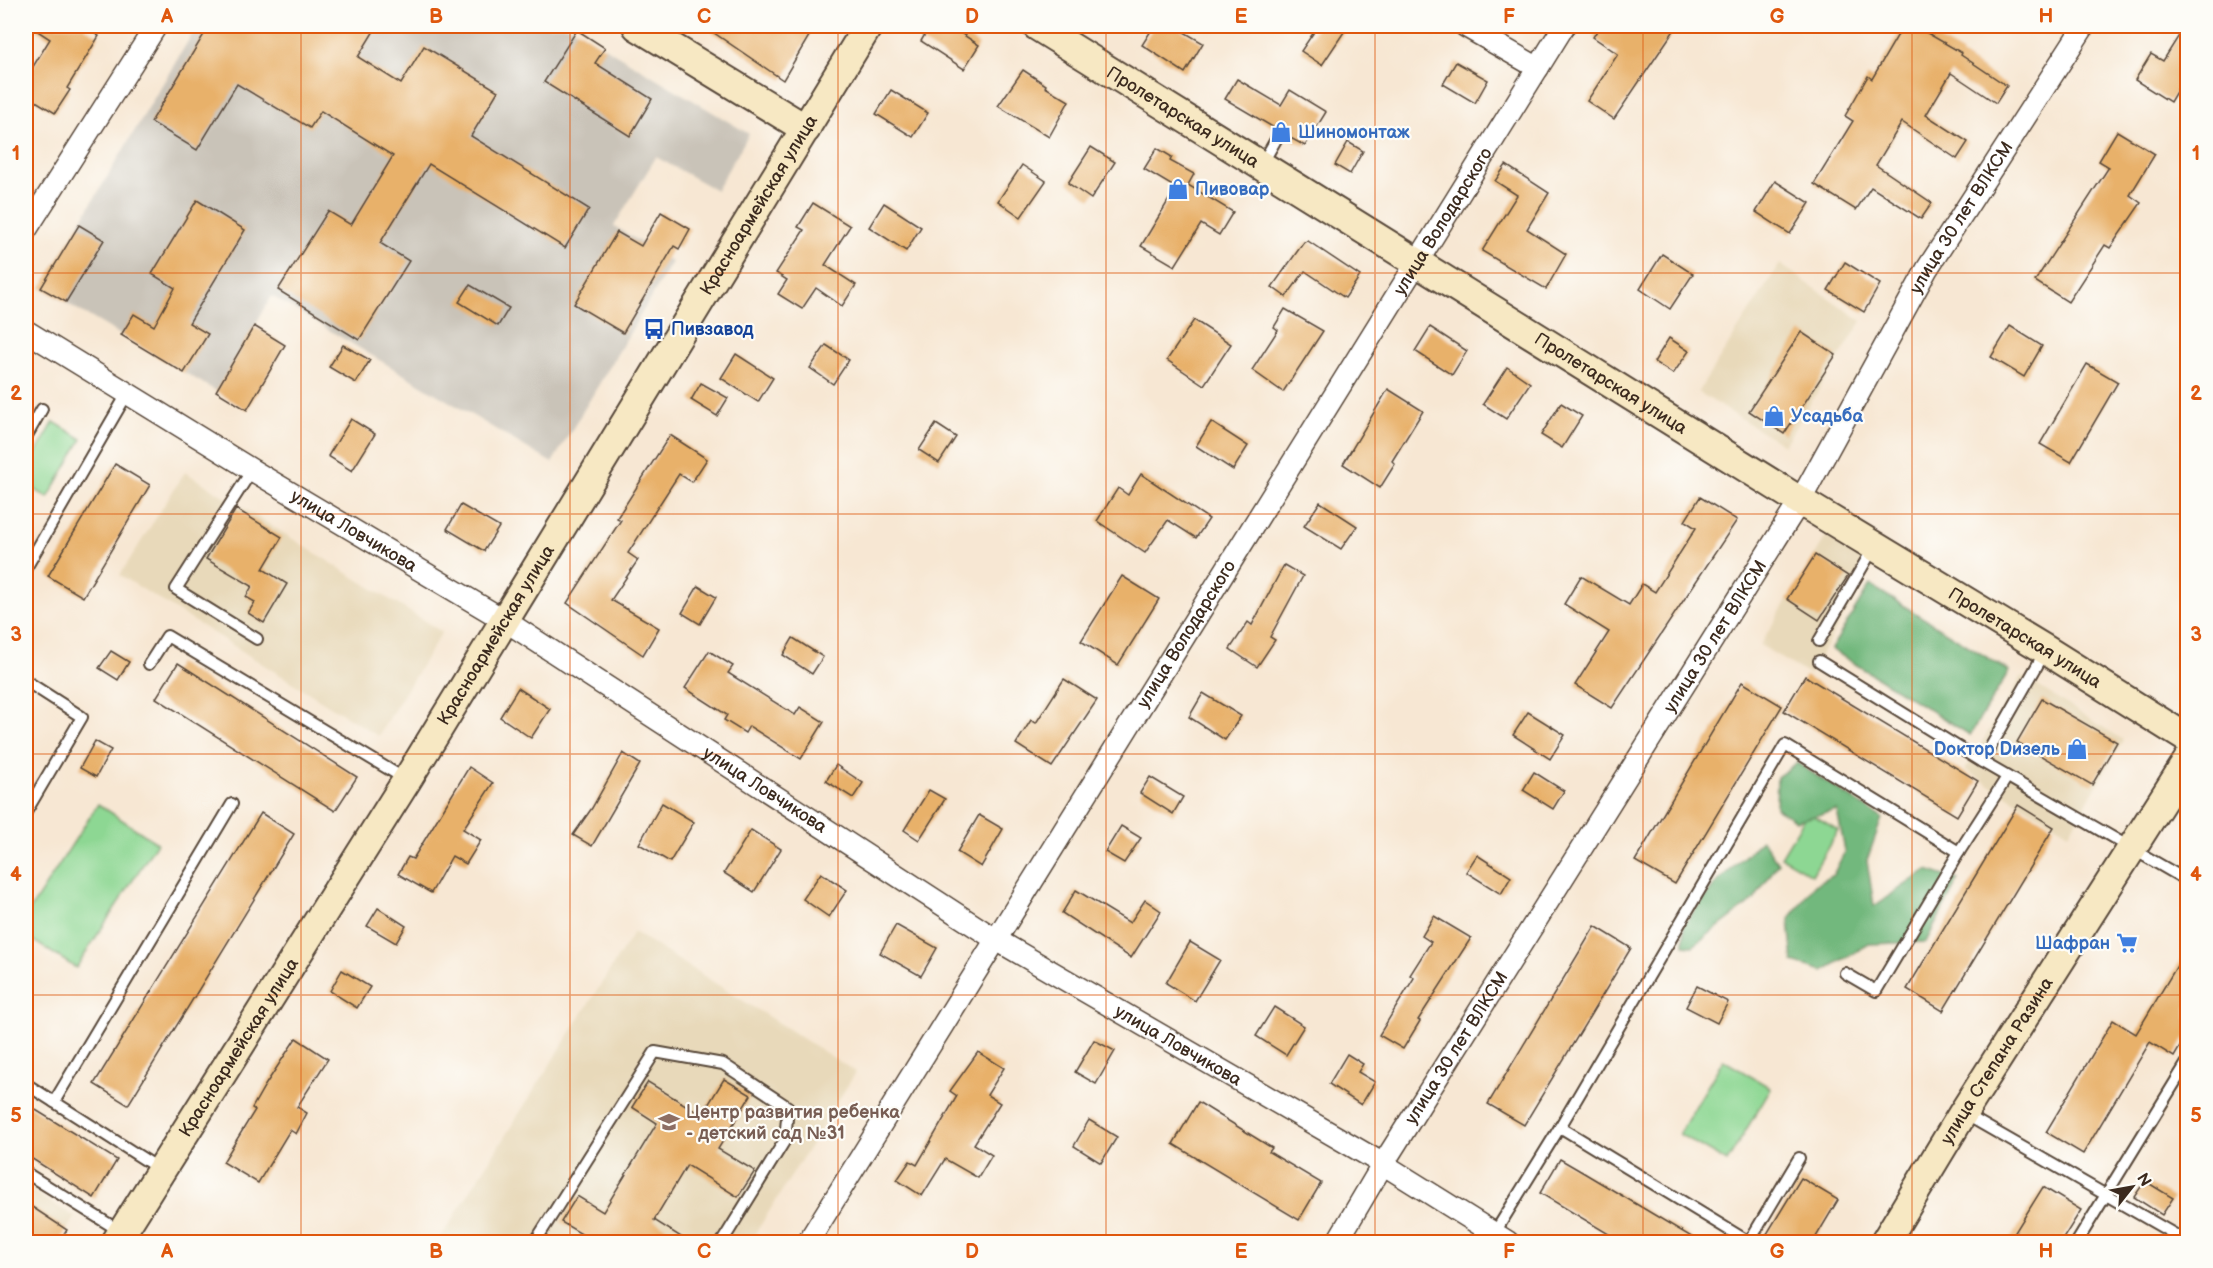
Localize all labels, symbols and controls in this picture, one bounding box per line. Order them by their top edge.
text: A [160,5,174,29]
text: B [429,5,443,29]
text: C [697,5,711,29]
text: D [965,5,979,29]
text: E [1235,5,1248,29]
text: F [1503,5,1515,29]
text: G [1770,5,1785,29]
text: H [2039,5,2053,29]
street label: Пролетарская улица [1103,62,1263,173]
street label: Красноармейская улица [696,111,822,299]
shop icon: Шиномонтаж [1269,120,1293,144]
place label: Шиномонтаж [1298,122,1410,143]
street label: улица 30 лет ВЛКСМ [1906,138,2018,297]
text: 1 [12,142,20,166]
text: 1 [2192,142,2200,166]
street label: улица Володарского [1389,144,1497,299]
shop icon: Пивовар [1166,177,1190,201]
place label: Пивовар [1195,179,1270,200]
bus stop icon: Пивзавод [642,317,666,341]
place label: Пивзавод [671,319,754,340]
street label: Пролетарская улица [1531,328,1691,439]
text: 2 [10,382,22,406]
text: 2 [2190,382,2202,406]
shop icon: Усадьба [1762,404,1786,428]
place label: Усадьба [1791,406,1863,427]
street label: улица Ловчикова [287,486,421,577]
street label: Красноармейская улица [433,541,559,729]
street label: улица 30 лет ВЛКСМ [1660,556,1771,717]
street label: улица Володарского [1133,557,1240,712]
street label: Пролетарская улица [1944,583,2105,693]
text: 3 [10,623,22,647]
text: 3 [2190,623,2202,647]
shop icon: Dоктор Dизель [2065,737,2089,761]
place label: Dоктор Dизель [1934,739,2061,760]
street label: улица Ловчикова [699,742,831,838]
text: 4 [10,863,22,887]
text: 4 [2190,863,2202,887]
supermarket icon: Шафран [2115,931,2139,955]
place label: Шафран [2035,933,2110,954]
street label: Красноармейская улица [175,954,303,1141]
street label: улица 30 лет ВЛКСМ [1401,968,1512,1128]
street label: улица Степана Разина [1937,973,2058,1148]
street label: улица Ловчикова [1111,1001,1246,1091]
place label: Центр развития ребенка - детский сад №31 [686,1102,900,1144]
text: 5 [10,1104,22,1128]
text: 5 [2190,1104,2202,1128]
school or university icon: Центр развития ребенка - детский сад №31 [657,1110,681,1134]
north arrow [2102,1157,2162,1217]
text: N [2132,1170,2155,1190]
text: A [160,1240,174,1264]
text: B [429,1240,443,1264]
text: C [697,1240,711,1264]
text: D [965,1240,979,1264]
text: E [1235,1240,1248,1264]
text: F [1503,1240,1515,1264]
text: G [1770,1240,1785,1264]
text: H [2039,1240,2053,1264]

